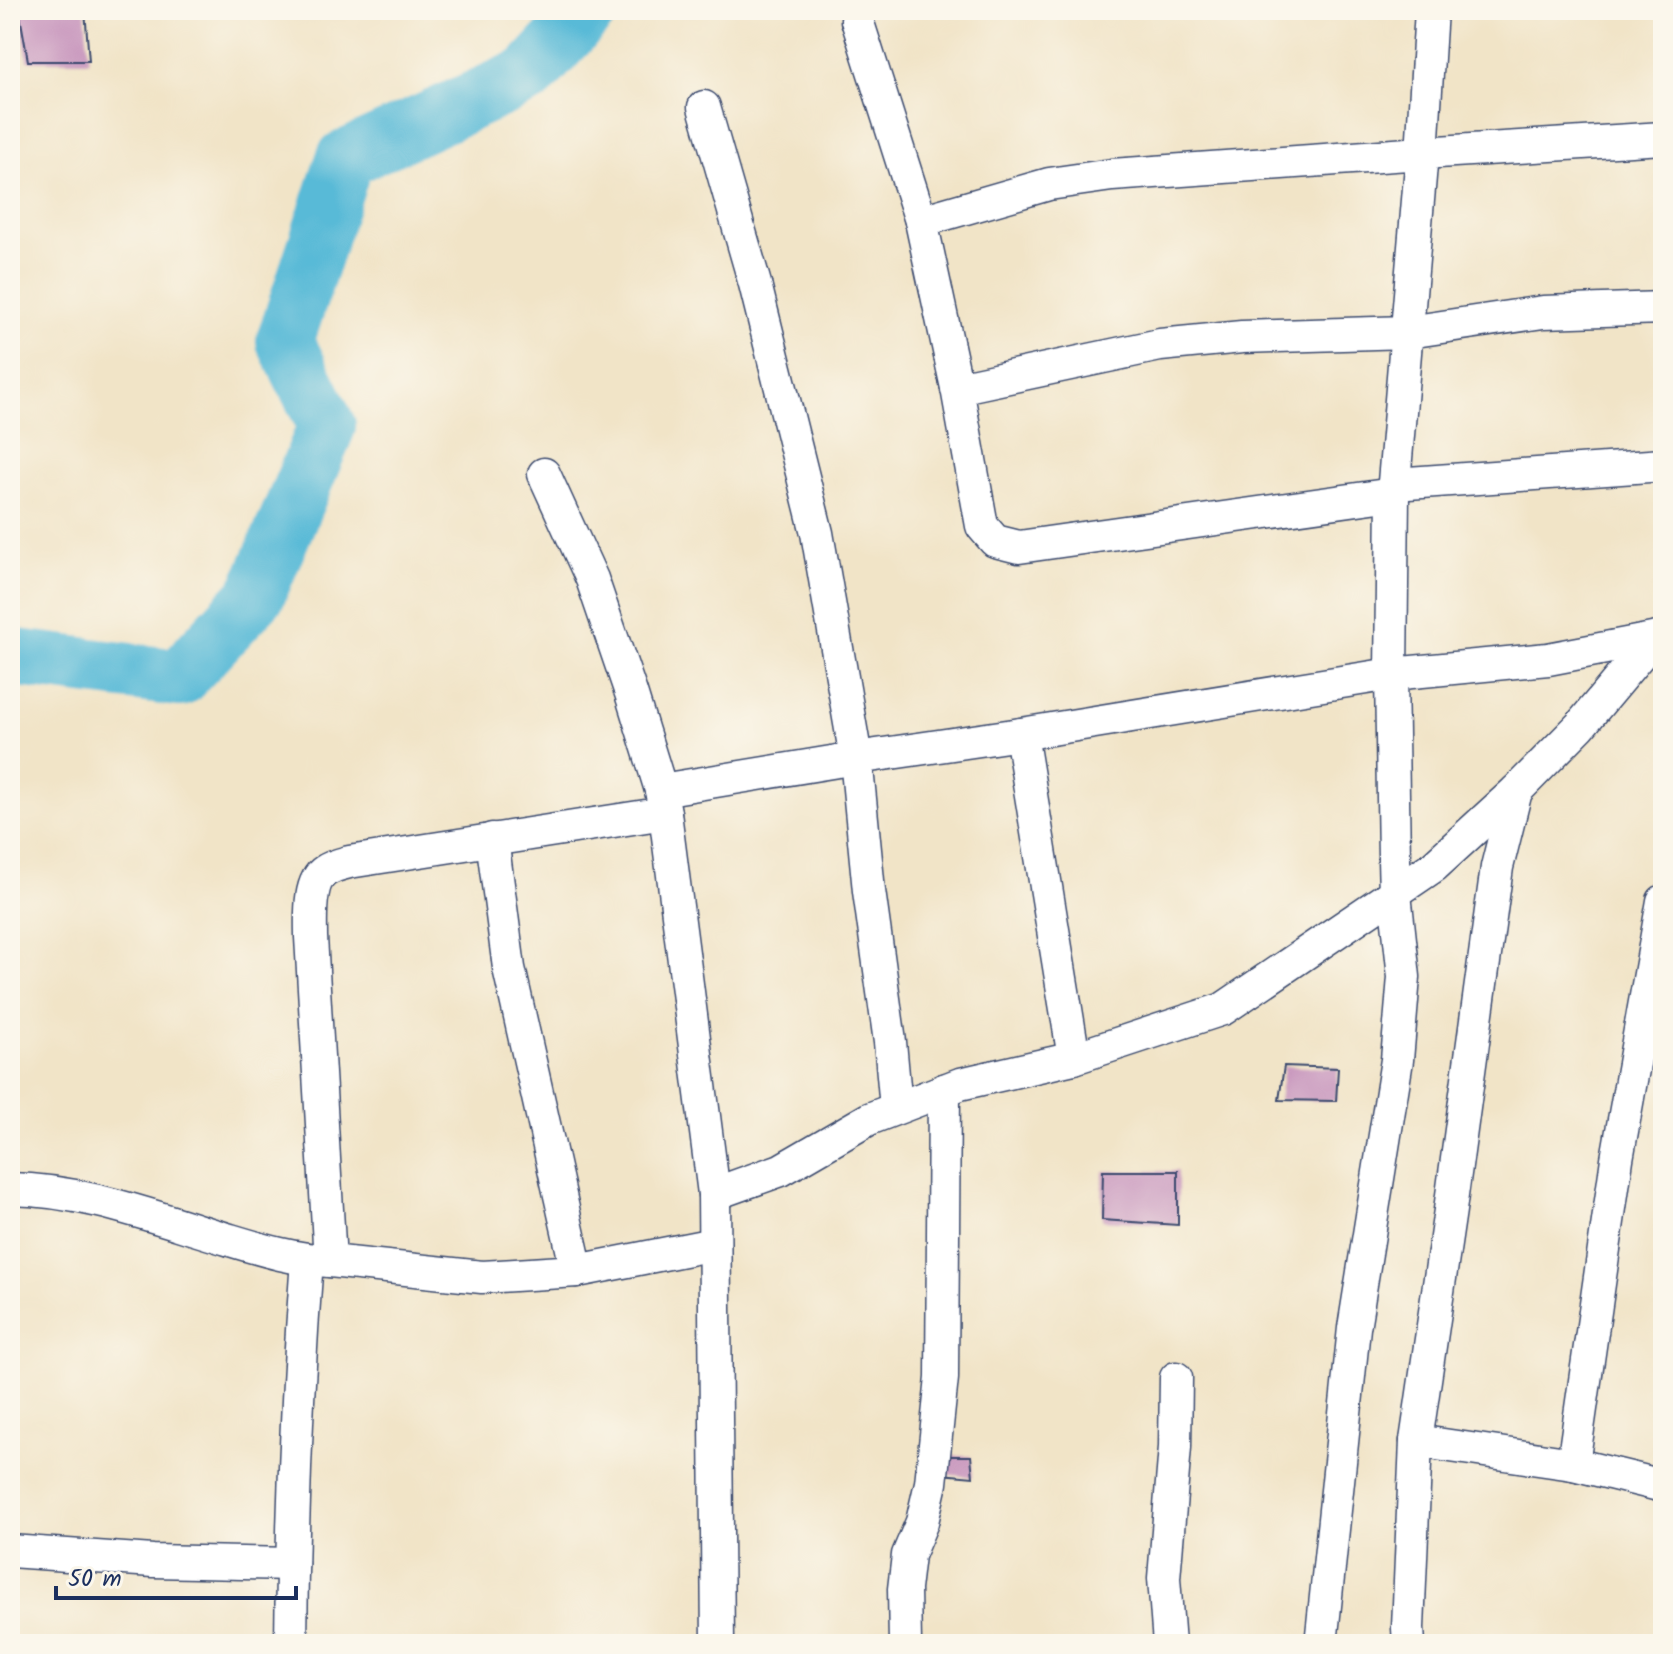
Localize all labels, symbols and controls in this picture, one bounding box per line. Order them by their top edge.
scale bar [56,1550,296,1600]
text: 50 m [68,1560,122,1599]

